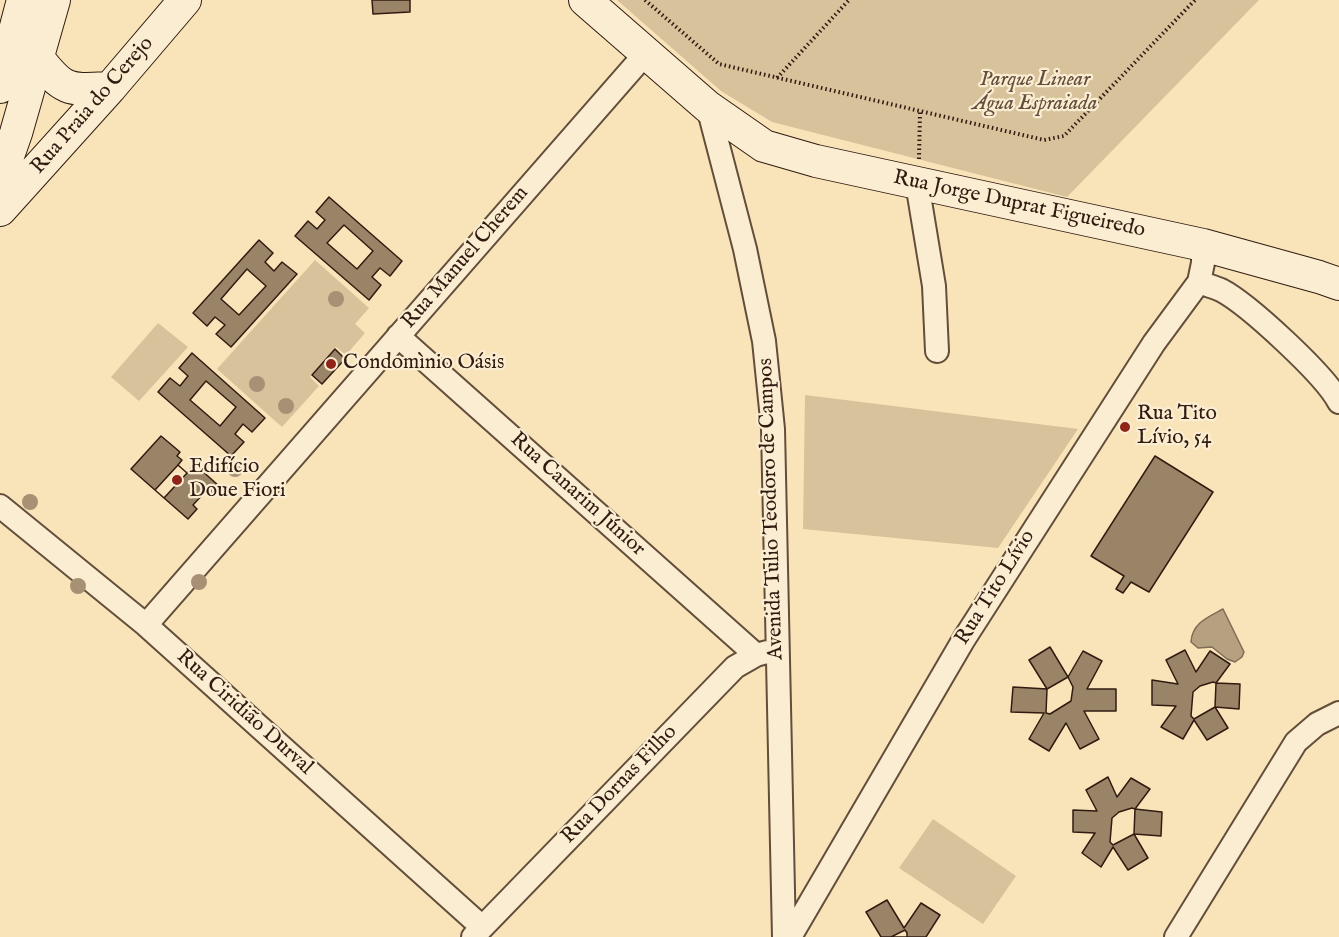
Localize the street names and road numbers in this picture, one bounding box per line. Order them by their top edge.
street label: Rua Praia do Cerejo [26,32,160,180]
street label: Rua Jorge Duprat Figueiredo [891,166,1147,244]
street label: Rua Manuel Cherem [397,182,535,334]
street label: Avenida Tulio Teodoro de Campos [754,358,790,660]
street label: Rua Canarim Júnior [504,428,650,562]
street label: Rua Tito Lívio [951,526,1041,650]
street label: Rua Ciridião Durval [170,645,318,781]
street label: Rua Dornas Filho [557,720,683,850]

